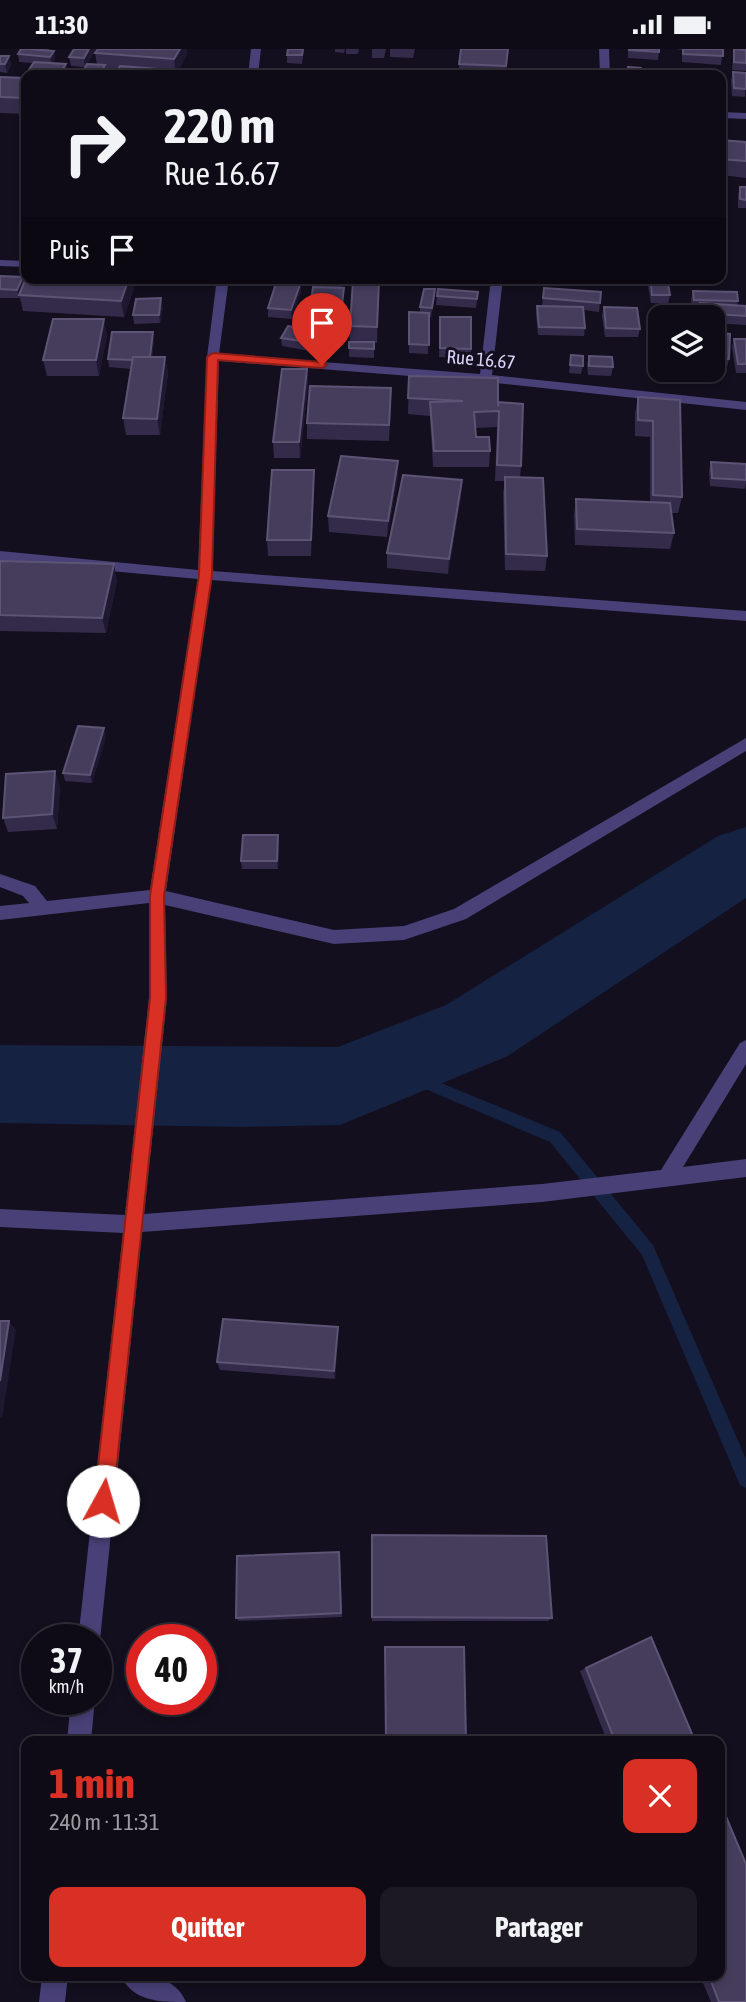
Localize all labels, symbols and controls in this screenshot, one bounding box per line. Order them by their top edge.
text: 11:30 [35,10,89,40]
text: 220 m [164,97,275,153]
icon: right [49,98,140,189]
text: Rue 16.67 [164,155,280,192]
icon: arrive [103,231,141,269]
text: Puis [49,235,89,265]
pin [292,293,352,365]
icon: arrive [303,304,341,342]
map controls [648,305,725,382]
button: layers [648,305,725,382]
street label: Rue 16.67 [446,345,516,373]
position arrow [66,1464,140,1538]
speed limit sign: 40 [126,1624,217,1715]
text: 37 [50,1640,83,1680]
text: km/h [49,1676,84,1697]
text: 1 min [49,1759,135,1807]
button: close [623,1759,697,1833]
text: 240 m · 11:31 [49,1809,160,1835]
button: Quitter [49,1887,366,1967]
button: Partager [380,1887,697,1967]

